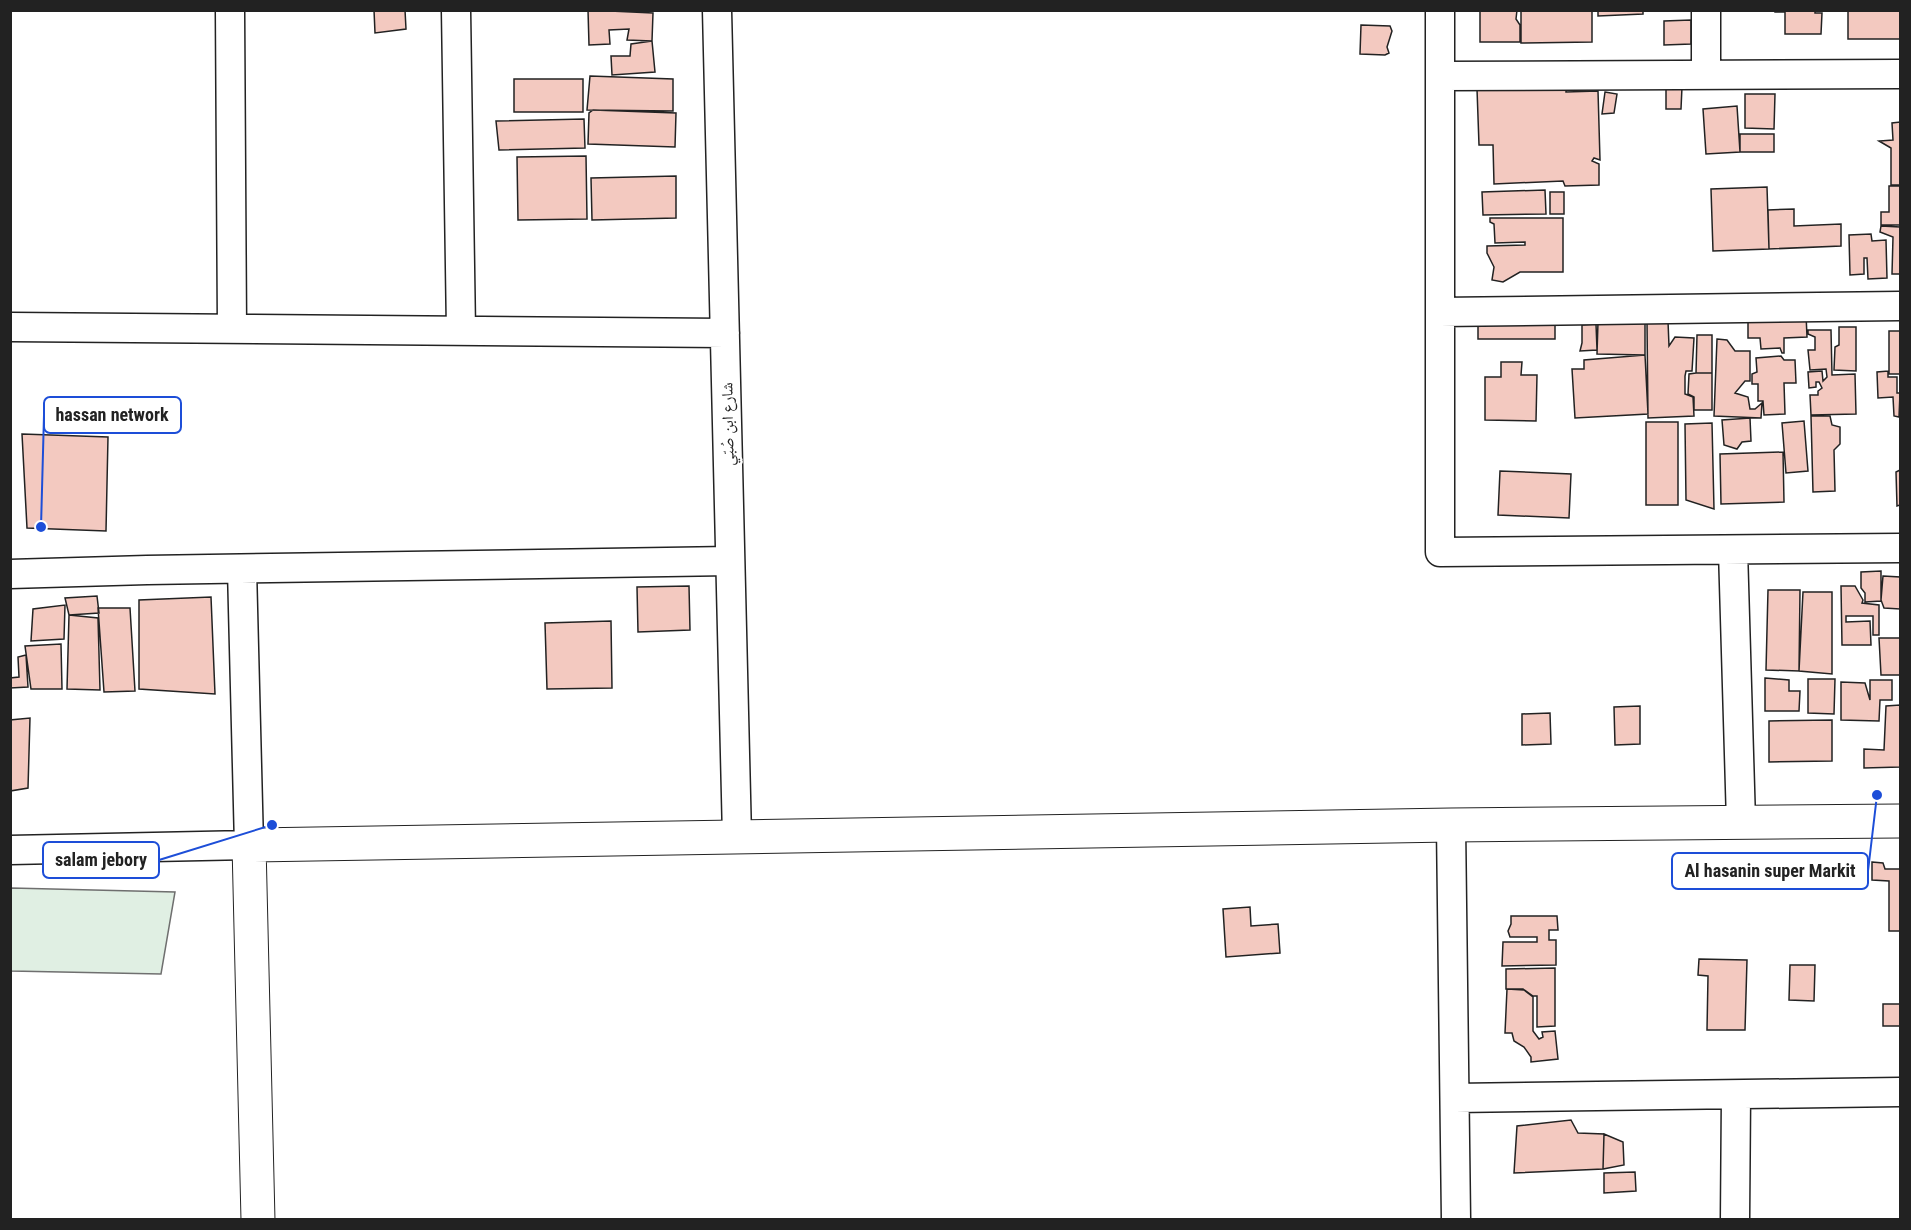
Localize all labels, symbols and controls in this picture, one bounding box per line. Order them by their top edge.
street label: شارع ابن صُبّي [717,382,741,466]
callout: hassan network [44,397,181,433]
text: hassan network [55,404,169,425]
callout: salam jebory [43,842,159,878]
text: salam jebory [55,849,147,870]
callout: Al hasanin super Markit [1672,853,1868,889]
text: Al hasanin super Markit [1684,860,1856,881]

